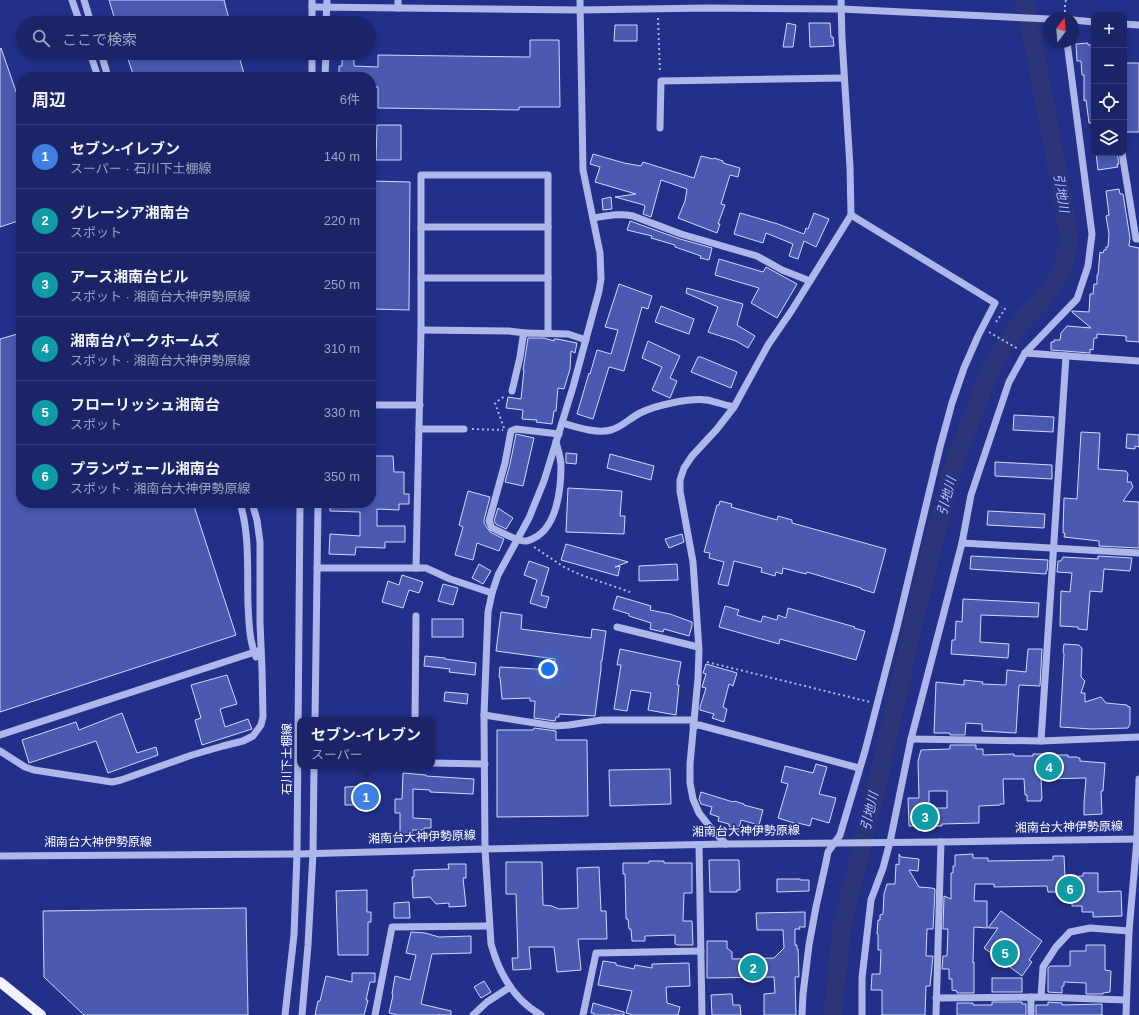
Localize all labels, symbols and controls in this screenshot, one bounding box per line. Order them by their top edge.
north arrow [1043,12,1079,48]
map controls [1091,12,1127,156]
button: + [1091,12,1127,48]
search box [16,16,376,60]
icon: search [30,27,52,49]
text: ここで検索 [62,31,137,48]
button: − [1091,48,1127,84]
button: locate [1091,84,1127,120]
text: 周辺 [32,91,66,110]
text: 6件 [340,92,360,107]
button: layers [1091,120,1127,156]
text: セブン-イレブン [70,140,180,157]
text: 1 [41,149,49,164]
text: 140 m [324,149,360,164]
text: スーパー · 石川下土棚線 [70,161,211,176]
water label: 引地川 [1051,173,1072,215]
text: グレーシア湘南台 [70,204,190,221]
text: 2 [41,213,49,228]
text: 220 m [324,213,360,228]
text: スポット [70,225,122,240]
text: アース湘南台ビル [70,268,188,285]
text: 3 [41,277,49,292]
text: 250 m [324,277,360,292]
text: スポット · 湘南台大神伊勢原線 [70,289,251,304]
text: 湘南台パークホームズ [70,332,220,349]
text: 4 [41,341,49,356]
text: 310 m [324,341,360,356]
text: スポット · 湘南台大神伊勢原線 [70,353,251,368]
text: フローリッシュ湘南台 [70,396,220,413]
text: 5 [41,405,49,420]
text: 330 m [324,405,360,420]
text: スポット [70,417,122,432]
text: プランヴェール湘南台 [70,460,220,477]
text: 6 [41,469,49,484]
text: 350 m [324,469,360,484]
water label: 引地川 [934,473,959,517]
text: スポット · 湘南台大神伊勢原線 [70,481,251,496]
your location [538,659,558,679]
popup [297,717,435,769]
street label: 石川下土棚線 [280,723,294,795]
text: セブン-イレブン [311,726,421,743]
text: スーパー [311,747,363,762]
pin: 4 [1036,752,1062,782]
pin: 1 [353,782,379,812]
water label: 引地川 [858,788,882,832]
pin: 3 [912,802,938,832]
street label: 湘南台大神伊勢原線 [1015,819,1123,835]
street label: 湘南台大神伊勢原線 [692,823,800,839]
street label: 湘南台大神伊勢原線 [368,828,476,846]
street label: 湘南台大神伊勢原線 [44,835,152,849]
pin: 6 [1057,874,1083,904]
pin: 5 [992,938,1018,968]
pin: 2 [740,953,766,983]

